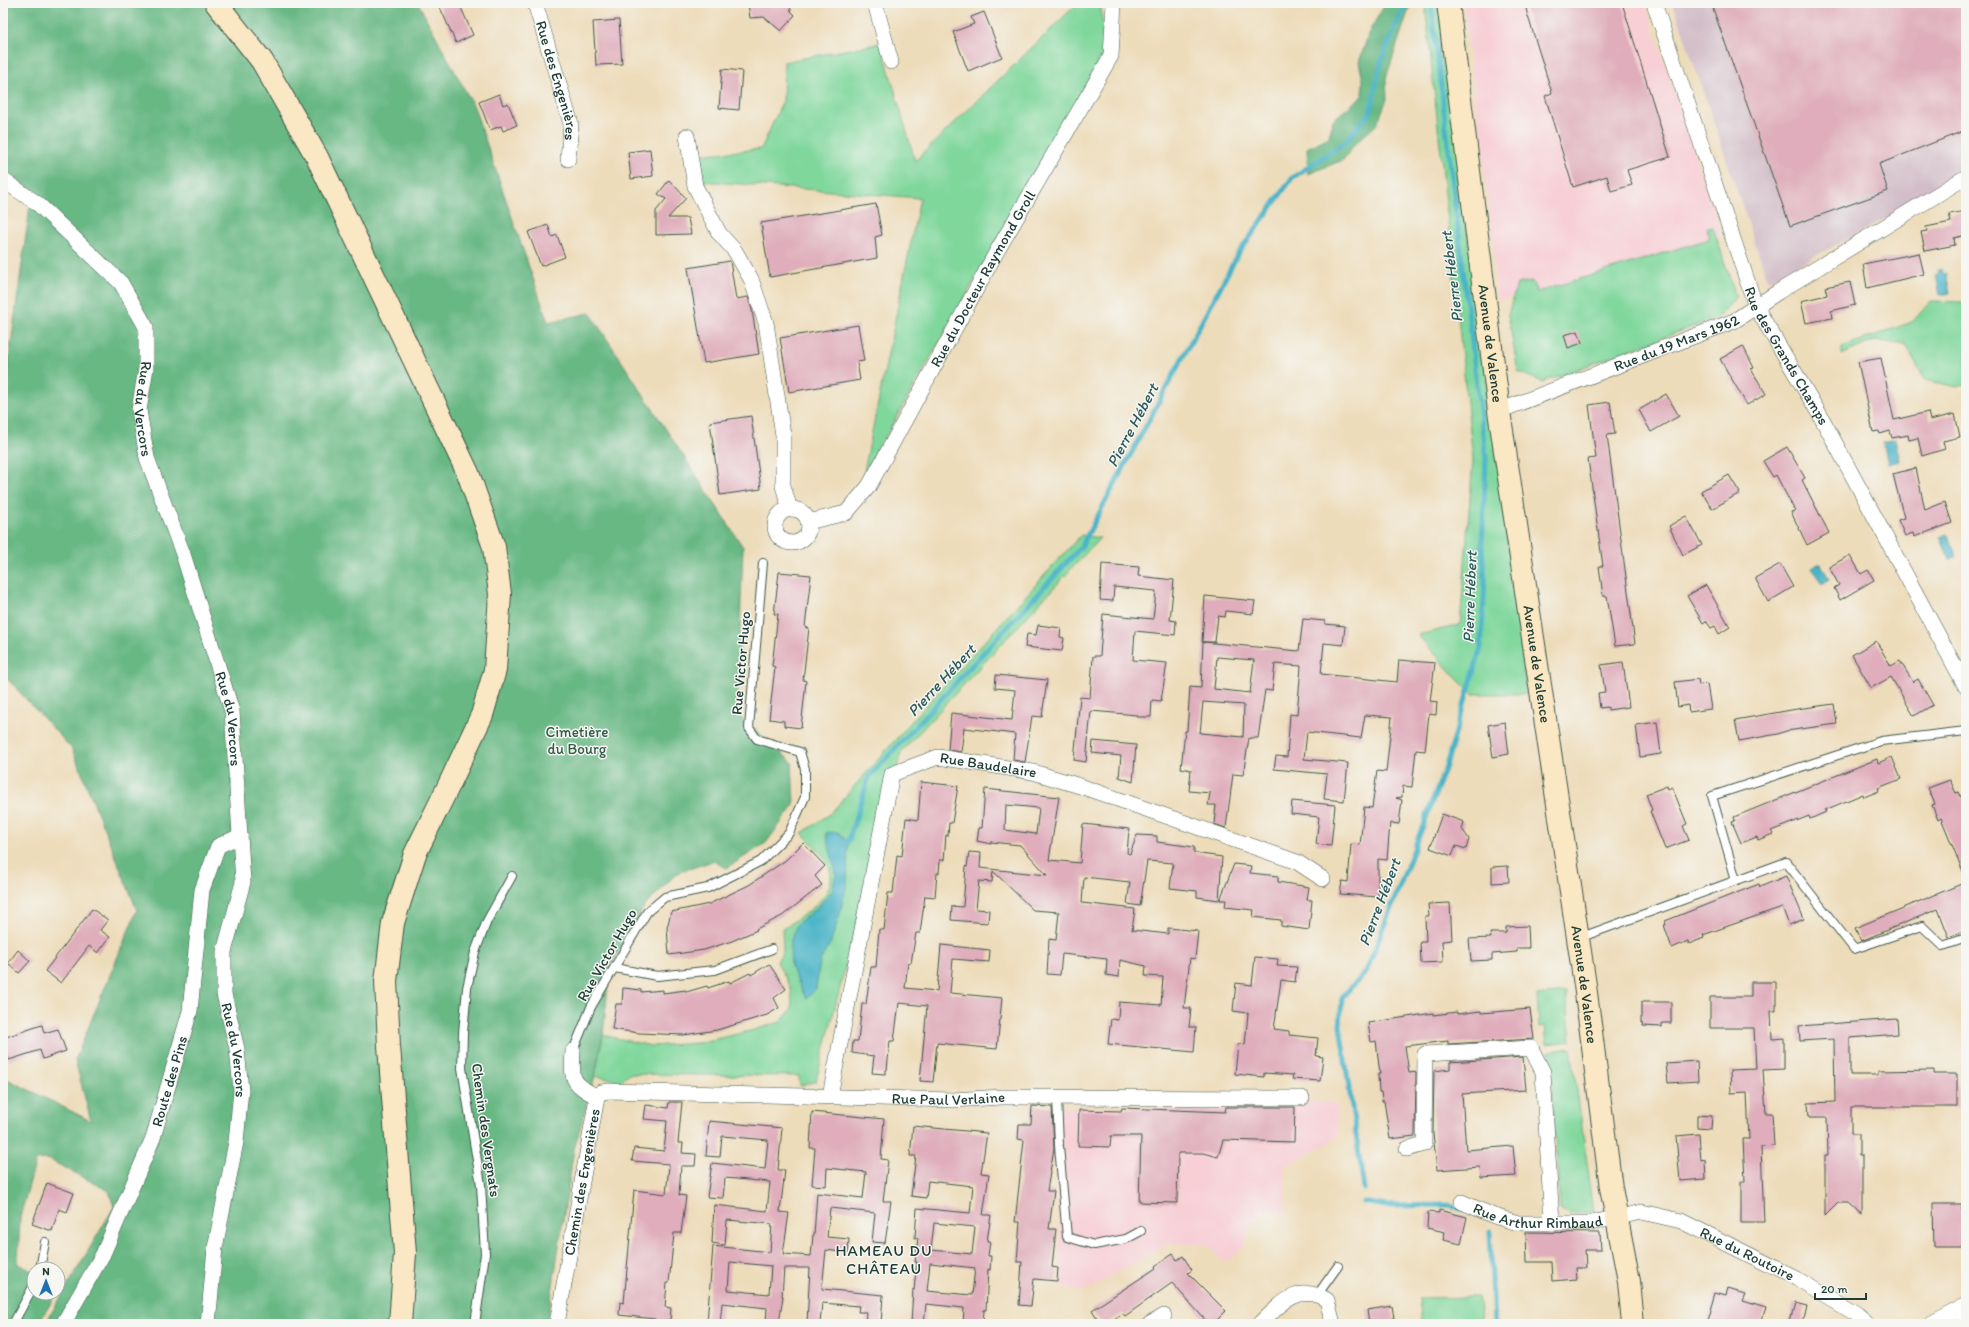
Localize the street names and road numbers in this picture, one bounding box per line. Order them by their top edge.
street label: Rue des Engenières [532,19,580,142]
street label: Rue du Docteur Raymond Groll [927,187,1040,370]
street label: Avenue de Valence [1474,283,1507,403]
street label: Rue des Grands Champs [1741,284,1833,428]
street label: Rue du 19 Mars 1962 [1611,311,1743,375]
street label: Rue du Vercors [130,361,156,458]
street label: Avenue de Valence [1519,604,1555,724]
street label: Rue Victor Hugo [728,610,754,716]
street label: Rue du Vercors [211,669,245,767]
street label: Rue Baudelaire [939,748,1039,782]
street label: Rue Victor Hugo [573,905,641,1005]
street label: Avenue de Valence [1567,924,1601,1045]
street label: Rue du Vercors [217,1001,250,1099]
street label: Route des Pins [148,1033,191,1129]
street label: Chemin des Vergnats [468,1062,504,1198]
street label: Rue Paul Verlaine [892,1088,1006,1109]
street label: Chemin des Engenières [560,1107,604,1257]
street label: Rue Arthur Rimbaud [1470,1199,1605,1232]
street label: Rue du Routoire [1697,1223,1797,1285]

